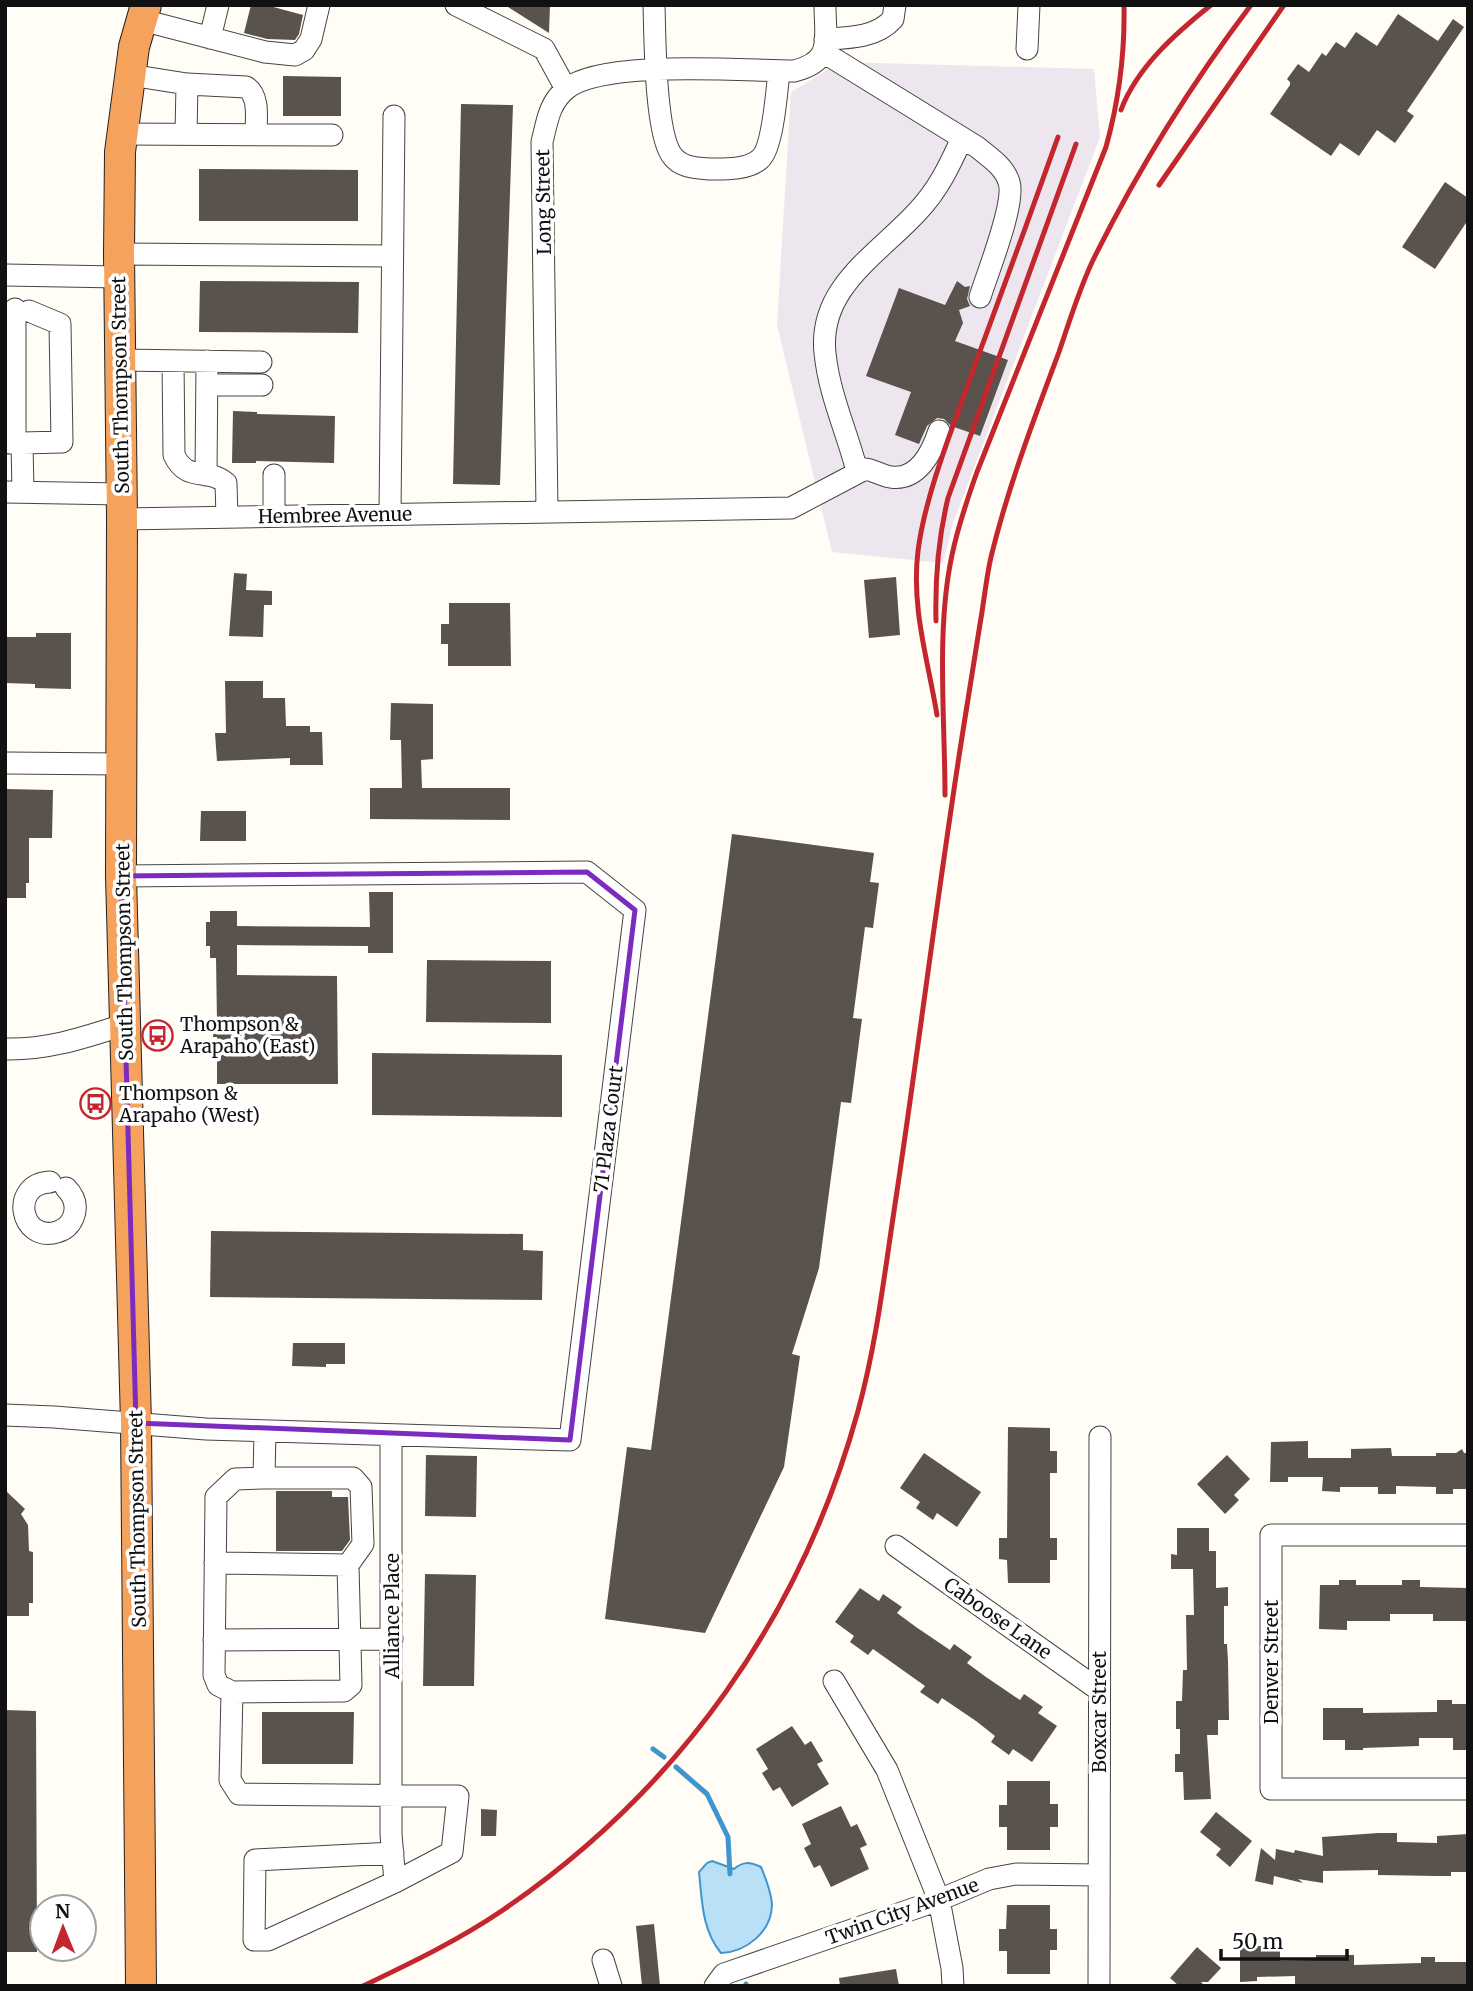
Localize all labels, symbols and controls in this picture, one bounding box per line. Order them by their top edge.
street label: Long Street [530,148,556,255]
street label: South Thompson Street [106,275,134,494]
street label: Hembree Avenue [258,502,412,528]
street label: South Thompson Street [110,842,138,1061]
place label: Thompson & Arapaho (East) [179,1012,315,1058]
bus stop icon: Thompson & Arapaho (East) [140,1018,174,1052]
street label: 71 Plaza Court [588,1063,628,1194]
place label: Thompson & Arapaho (West) [118,1081,260,1127]
bus stop icon: Thompson & Arapaho (West) [79,1087,113,1121]
street label: South Thompson Street [123,1409,151,1628]
street label: Alliance Place [380,1553,404,1680]
street label: Caboose Lane [939,1572,1057,1664]
street label: Denver Street [1259,1599,1283,1724]
street label: Boxcar Street [1087,1650,1111,1773]
street label: Twin City Avenue [822,1872,982,1950]
north arrow [28,1893,98,1963]
text: N [55,1899,70,1923]
scale bar [1221,1918,1347,1962]
text: 50 m [1232,1928,1283,1955]

